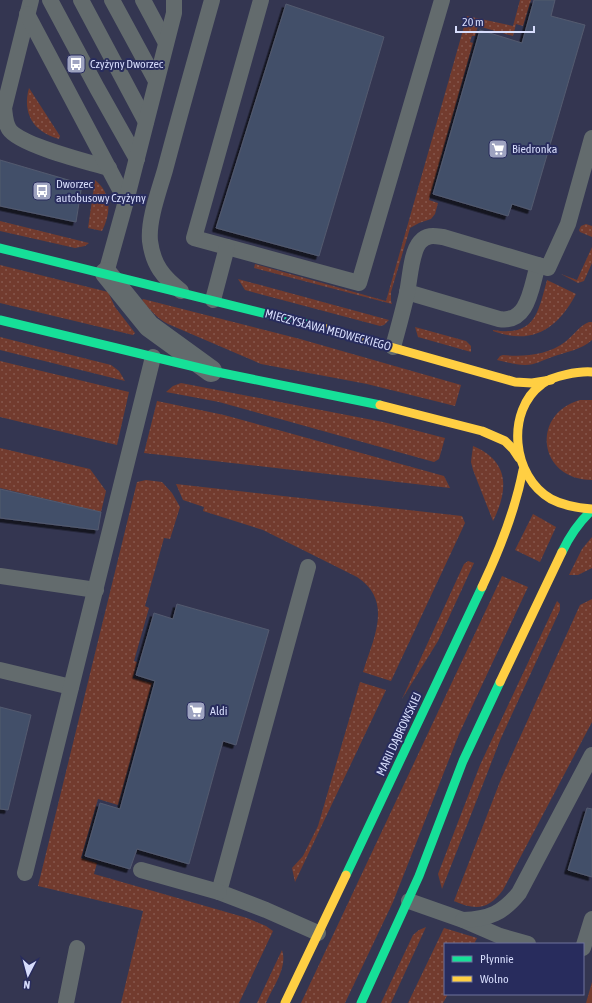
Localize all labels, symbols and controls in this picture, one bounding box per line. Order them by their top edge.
scale bar [456,8,534,34]
text: 20 m [462,15,484,29]
bus stop icon: Czyżyny Dworzec [65,53,87,75]
place label: Czyżyny Dworzec [90,57,164,71]
supermarket icon: Biedronka [487,138,509,160]
place label: Biedronka [512,142,557,156]
place label: Dworzec autobusowy Czyżyny [56,177,146,205]
bus stop icon: Dworzec autobusowy Czyżyny [31,180,53,202]
street label: MIECZYSŁAWA MEDWECKIEGO [263,306,393,354]
street label: MARII DĄBROWSKIEJ [374,690,424,778]
supermarket icon: Aldi [185,700,207,722]
place label: Aldi [210,704,227,718]
legend [444,943,584,995]
text: Płynnie [480,952,514,966]
north arrow [8,955,48,995]
text: Wolno [480,972,509,986]
text: N [23,979,31,991]

